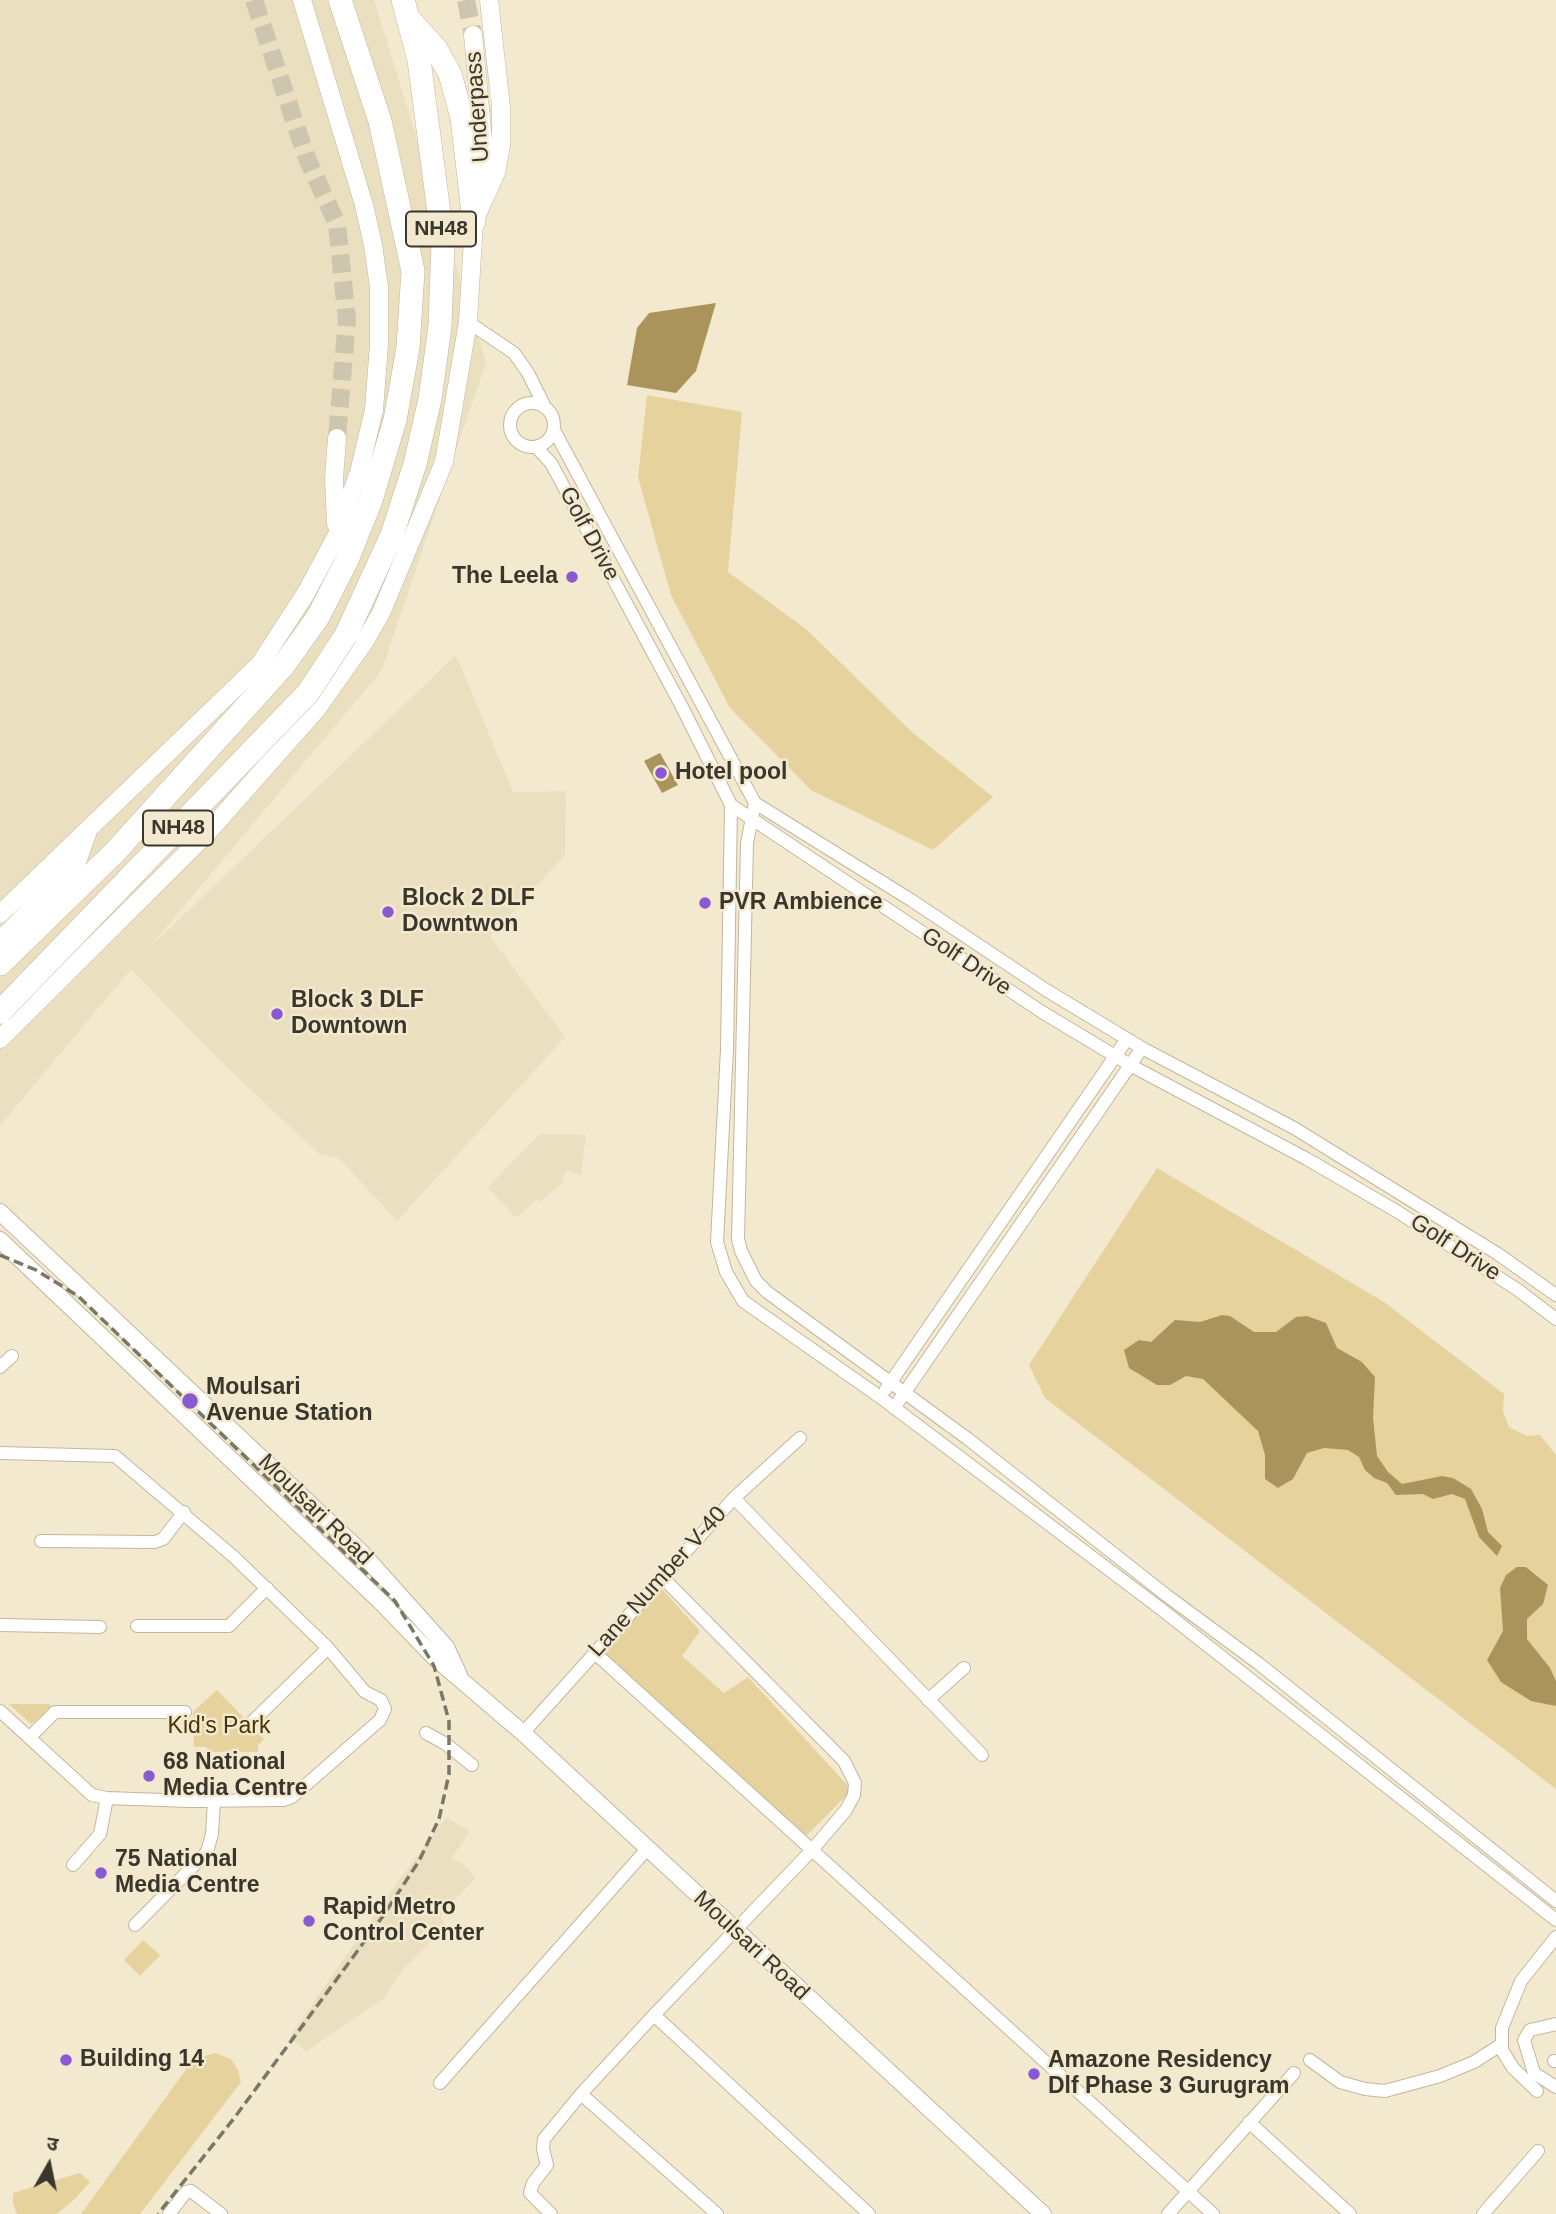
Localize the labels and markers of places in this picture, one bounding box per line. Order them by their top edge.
place label: The Leela [452,563,558,591]
marker: The Leela [564,569,580,585]
place label: Hotel pool [675,759,787,787]
marker: Hotel pool [653,765,669,781]
place label: Block 2 DLF Downtwon [402,885,535,939]
place label: PVR Ambience [719,889,883,917]
marker: PVR Ambience [697,895,713,911]
marker: Block 2 DLF Downtwon [380,904,396,920]
place label: Block 3 DLF Downtown [291,987,424,1041]
marker: Block 3 DLF Downtown [269,1006,285,1022]
place label: Moulsari Avenue Station [206,1374,373,1428]
marker: Moulsari Avenue Station [180,1391,200,1411]
place label: 68 National Media Centre [163,1749,307,1803]
marker: 68 National Media Centre [141,1768,157,1784]
place label: 75 National Media Centre [115,1846,259,1900]
marker: 75 National Media Centre [93,1865,109,1881]
place label: Rapid Metro Control Center [323,1894,484,1948]
marker: Rapid Metro Control Center [301,1913,317,1929]
place label: Building 14 [80,2046,204,2074]
place label: Amazone Residency Dlf Phase 3 Gurugram [1048,2047,1290,2101]
marker: Building 14 [58,2052,74,2068]
marker: Amazone Residency Dlf Phase 3 Gurugram [1026,2066,1042,2082]

